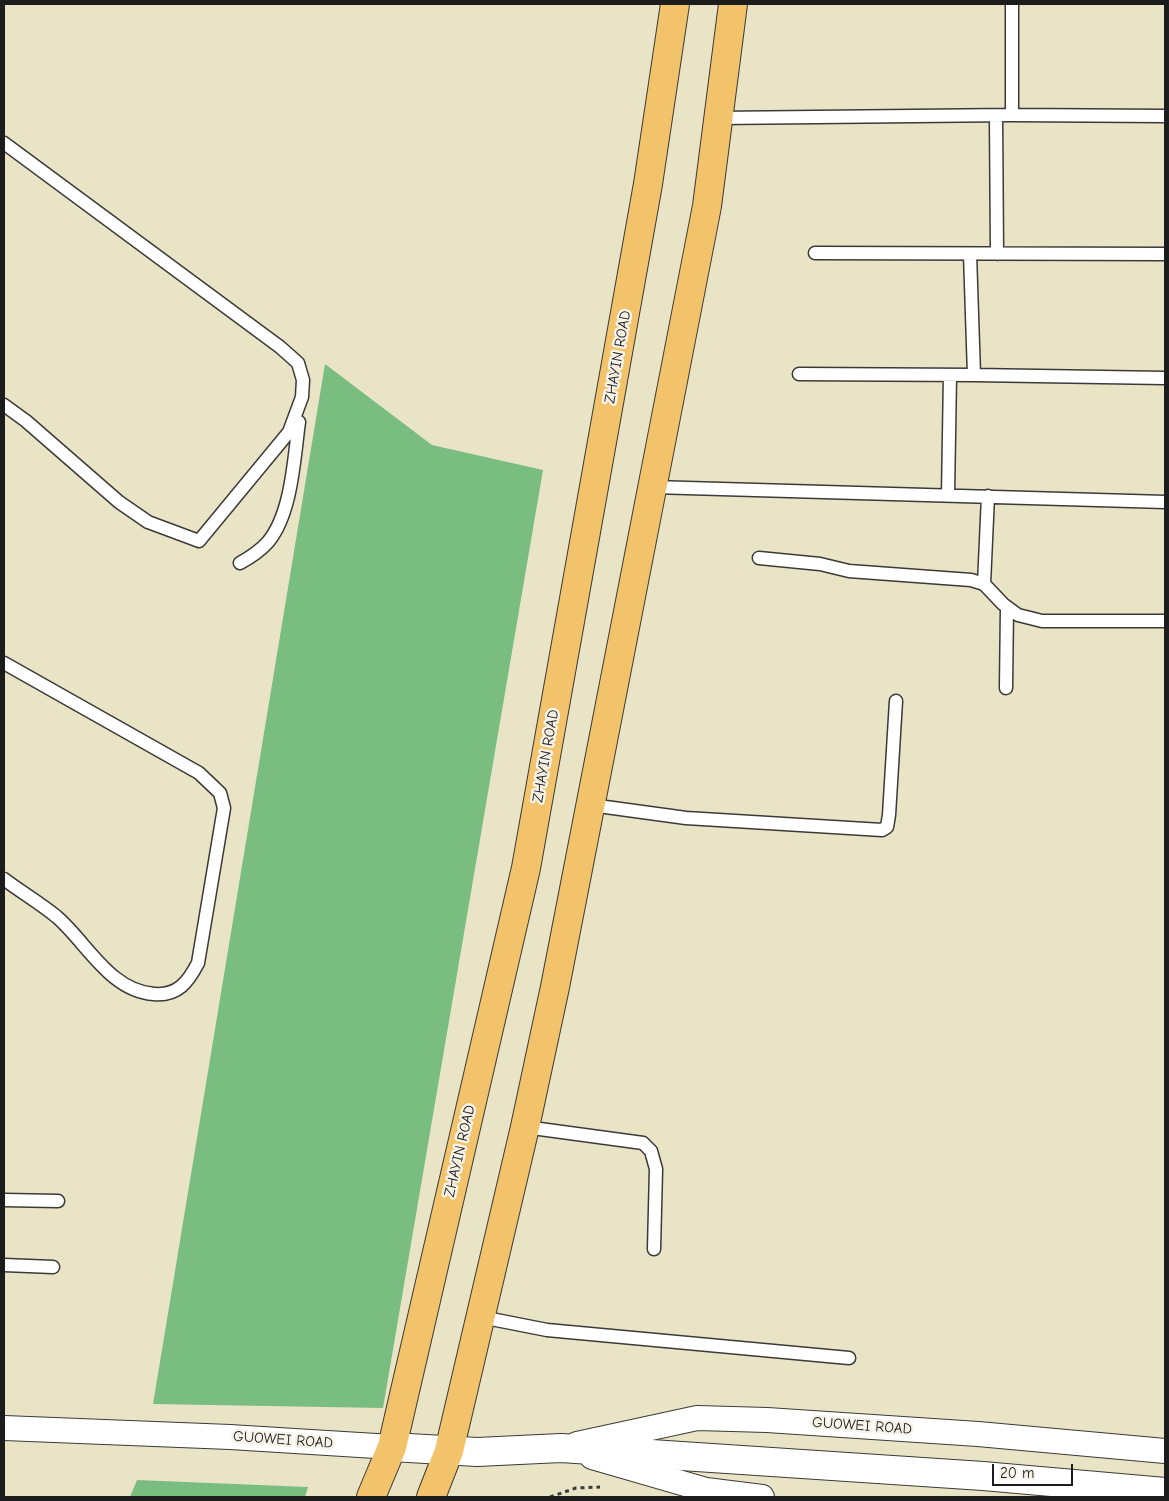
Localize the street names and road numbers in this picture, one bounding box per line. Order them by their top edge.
street label: ZHAYIN ROAD [601,309,635,405]
street label: ZHAYIN ROAD [529,708,563,804]
street label: ZHAYIN ROAD [441,1103,479,1199]
street label: GUOWEI ROAD [811,1414,913,1438]
street label: GUOWEI ROAD [232,1428,334,1452]

